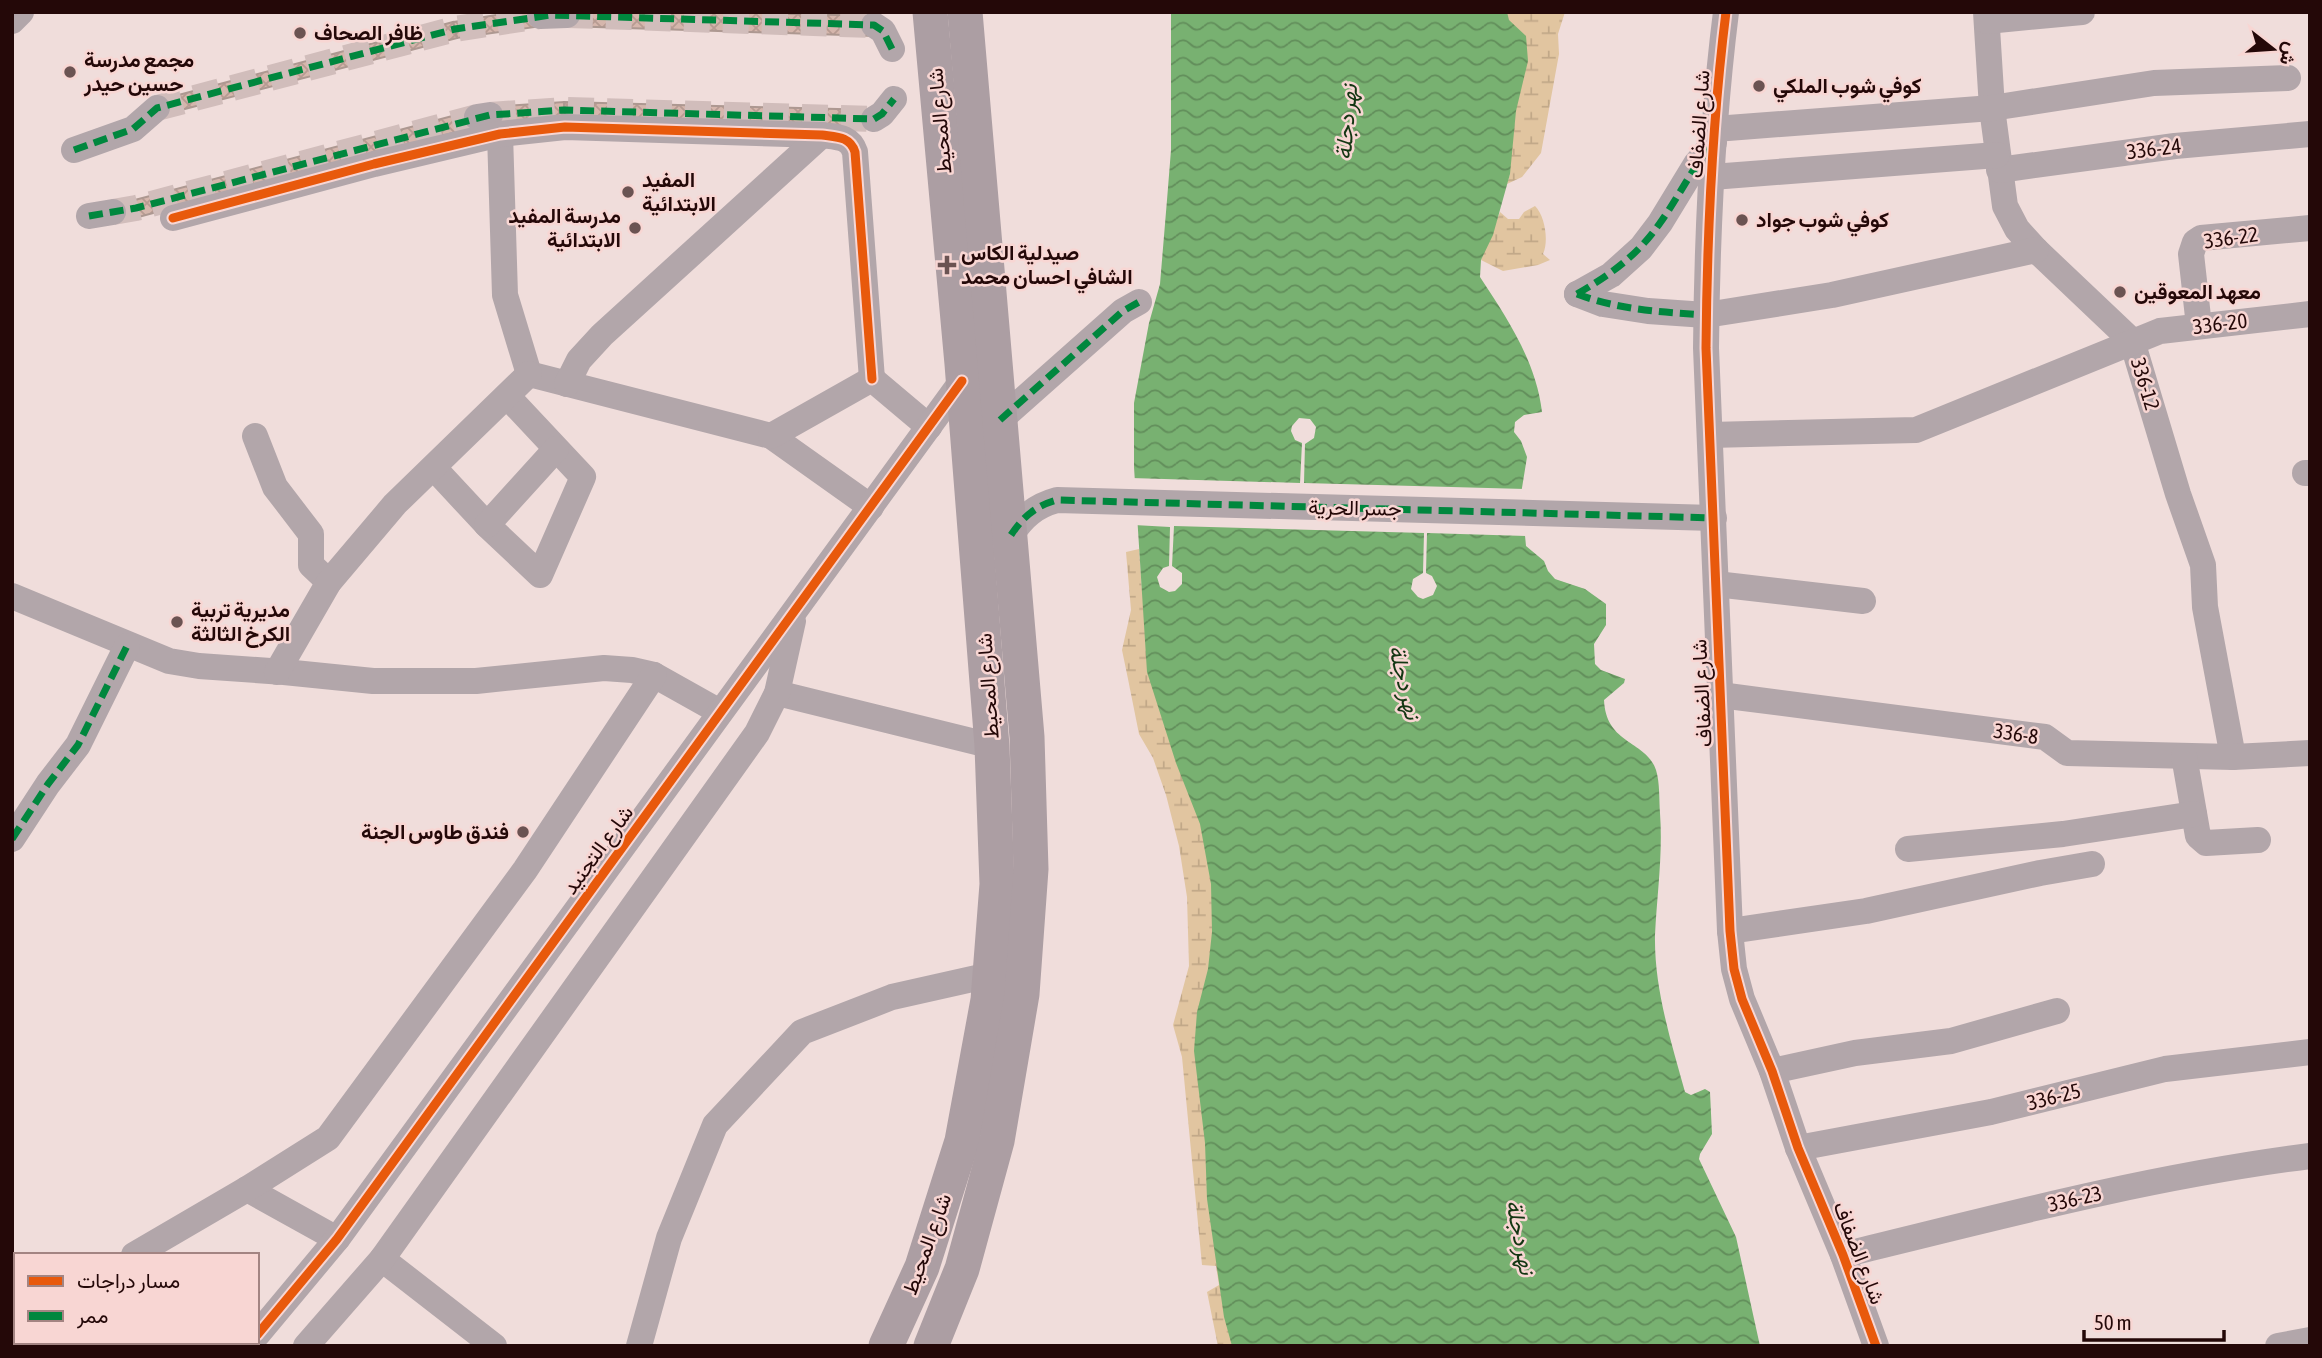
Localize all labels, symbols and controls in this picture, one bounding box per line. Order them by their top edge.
north arrow [2238,14,2308,84]
place label: ظافر الصحاف [314,20,423,46]
marker: ظافر الصحاف [292,25,308,41]
text: ش [2274,40,2303,68]
place label: مجمع مدرسة حسين حيدر [83,47,194,97]
marker: مجمع مدرسة حسين حيدر [62,64,78,80]
street label: شارع المحيط [922,67,959,175]
street label: شارع الضفاف [1682,69,1717,179]
place label: كوفي شوب الملكي [1773,73,1921,103]
marker: كوفي شوب الملكي [1751,78,1767,94]
water label: نهر دجلة [1330,82,1364,161]
street label: 336-24 [2125,133,2183,163]
place label: المفيد الابتدائية [642,167,716,216]
marker: المفيد الابتدائية [620,184,636,200]
place label: مدرسة المفيد الابتدائية [508,203,621,252]
place label: كوفي شوب جواد [1756,207,1889,237]
marker: كوفي شوب جواد [1734,212,1750,228]
marker: مدرسة المفيد الابتدائية [627,220,643,236]
street label: 336-22 [2202,221,2260,253]
place label: صيدلية الكاس الشافي احسان محمد [961,240,1133,294]
marker: صيدلية الكاس الشافي احسان محمد [939,257,955,273]
place label: معهد المعوقين [2134,279,2261,305]
marker: معهد المعوقين [2112,284,2128,300]
street label: 336-20 [2191,308,2249,338]
street label: 336-12 [2127,355,2165,413]
street label: جسر الحرية [1308,494,1402,522]
place label: مديرية تربية الكرخ الثالثة [191,597,290,648]
marker: مديرية تربية الكرخ الثالثة [169,614,185,630]
street label: شارع المحيط [971,632,1006,740]
street label: شارع الضفاف [1686,638,1719,748]
water label: نهر دجلة [1382,642,1427,724]
street label: 336-8 [1992,718,2040,748]
street label: شارع التجنيد [557,800,640,900]
place label: فندق طاوس الجنة [361,819,509,845]
marker: فندق طاوس الجنة [515,824,531,840]
street label: 336-25 [2024,1078,2083,1114]
street label: 336-23 [2045,1180,2104,1216]
street label: شارع المحيط [897,1190,958,1299]
water label: نهر دجلة [1499,1197,1541,1278]
street label: شارع الضفاف [1827,1198,1891,1309]
legend [14,1253,259,1344]
text: مسار دراجات [77,1268,180,1294]
scale bar [2084,1298,2224,1342]
text: ممر [76,1303,108,1329]
text: 50 m [2094,1310,2132,1334]

